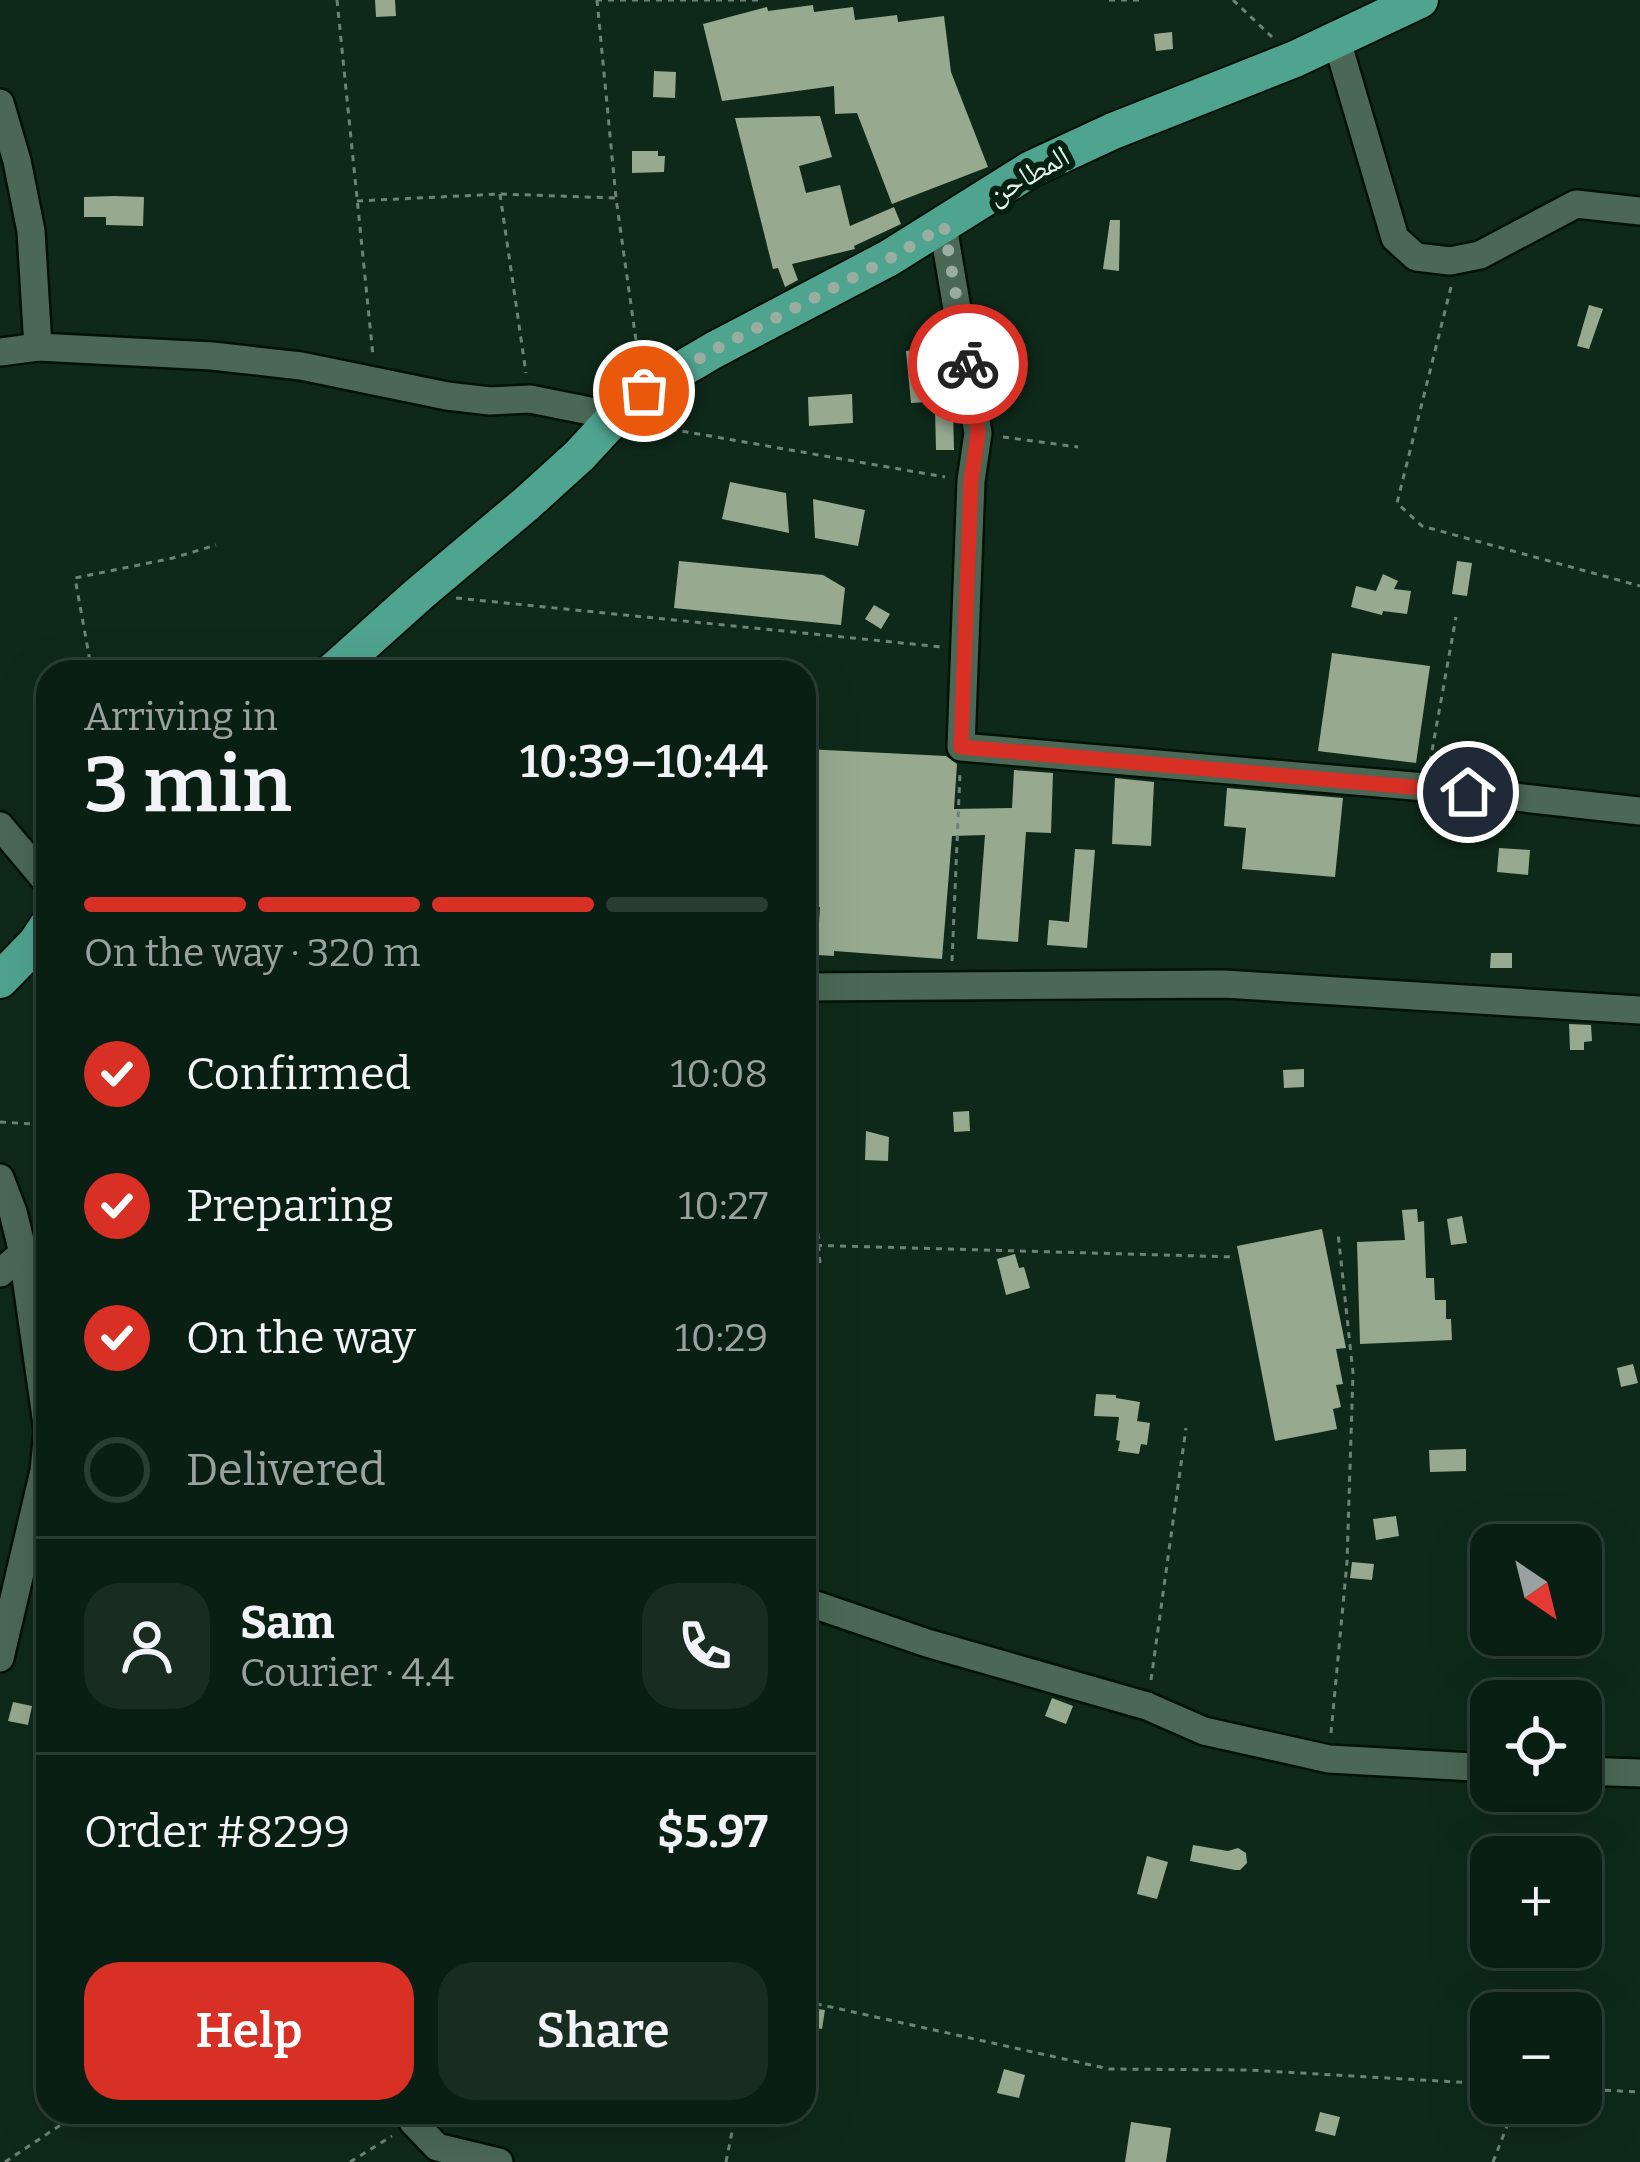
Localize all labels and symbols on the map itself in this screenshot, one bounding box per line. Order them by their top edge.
street label: المطاحن [980,138,1076,212]
courier [908,304,1028,424]
pin [593,340,695,442]
pin [1417,741,1519,843]
north arrow [1470,1524,1602,1656]

